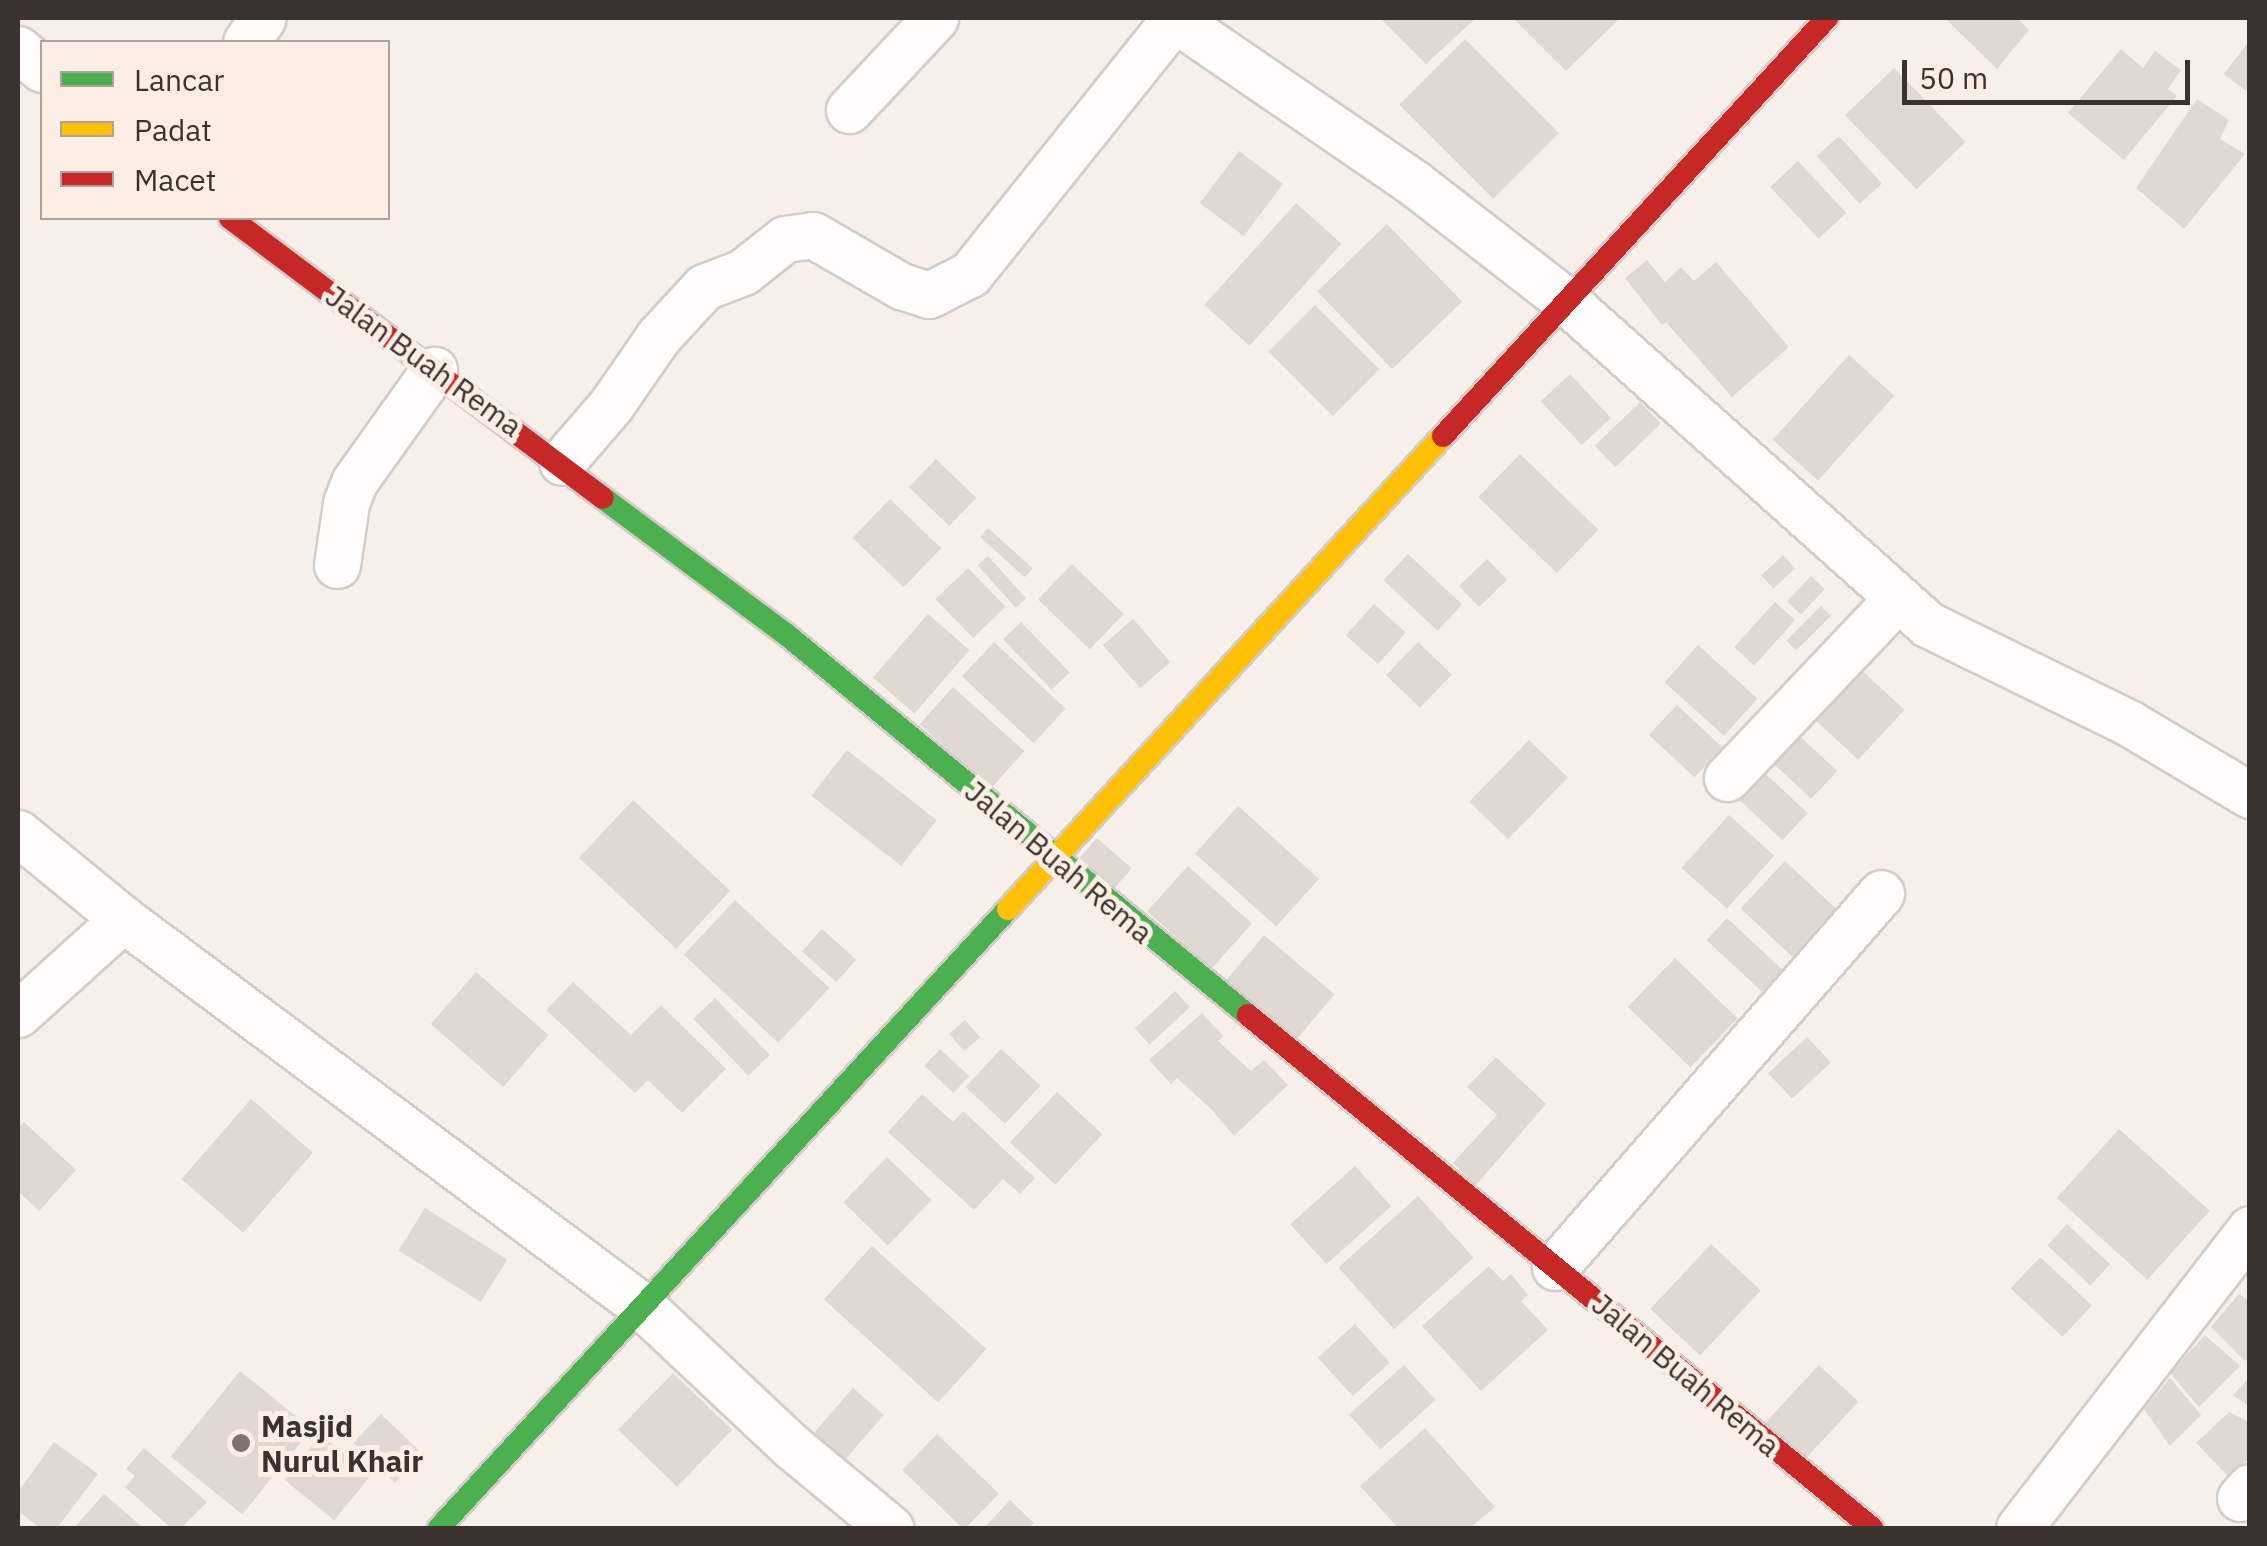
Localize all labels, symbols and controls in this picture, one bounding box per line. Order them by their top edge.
legend [40,40,390,220]
scale bar [1907,40,2194,102]
text: 50 m [1919,58,1988,97]
text: Lancar [134,60,224,99]
text: Padat [134,110,212,149]
text: Macet [134,160,216,199]
street label: Jalan Buah Rema [319,278,529,444]
street label: Jalan Buah Rema [958,773,1160,951]
street label: Jalan Buah Rema [1585,1286,1787,1464]
place label: Masjid Nurul Khair [261,1408,423,1478]
marker: Masjid Nurul Khair [230,1432,252,1454]

